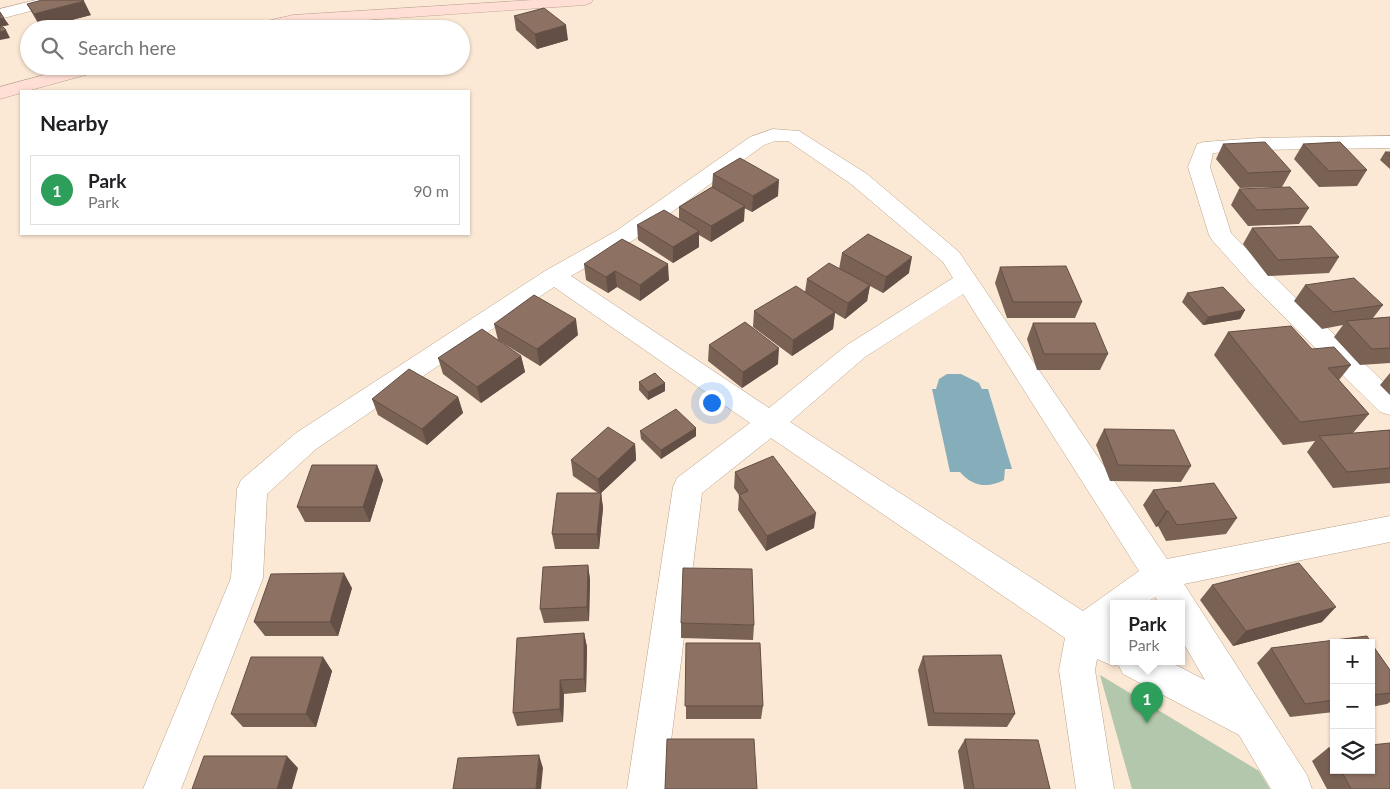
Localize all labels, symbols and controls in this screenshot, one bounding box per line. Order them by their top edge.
search box [20,20,470,75]
icon: search [38,34,66,62]
text: Search here [78,36,176,59]
text: Nearby [40,110,108,135]
text: Park [88,169,126,192]
text: 1 [52,181,62,200]
text: 90 m [413,181,449,200]
text: Park [88,192,119,211]
your location [699,390,725,416]
popup [1110,600,1185,665]
text: Park [1128,612,1167,635]
text: Park [1128,635,1160,654]
map controls [1330,639,1375,774]
button: + [1330,639,1375,684]
pin: 1 [1131,682,1163,723]
button: − [1330,684,1375,729]
button: layers [1330,729,1375,774]

